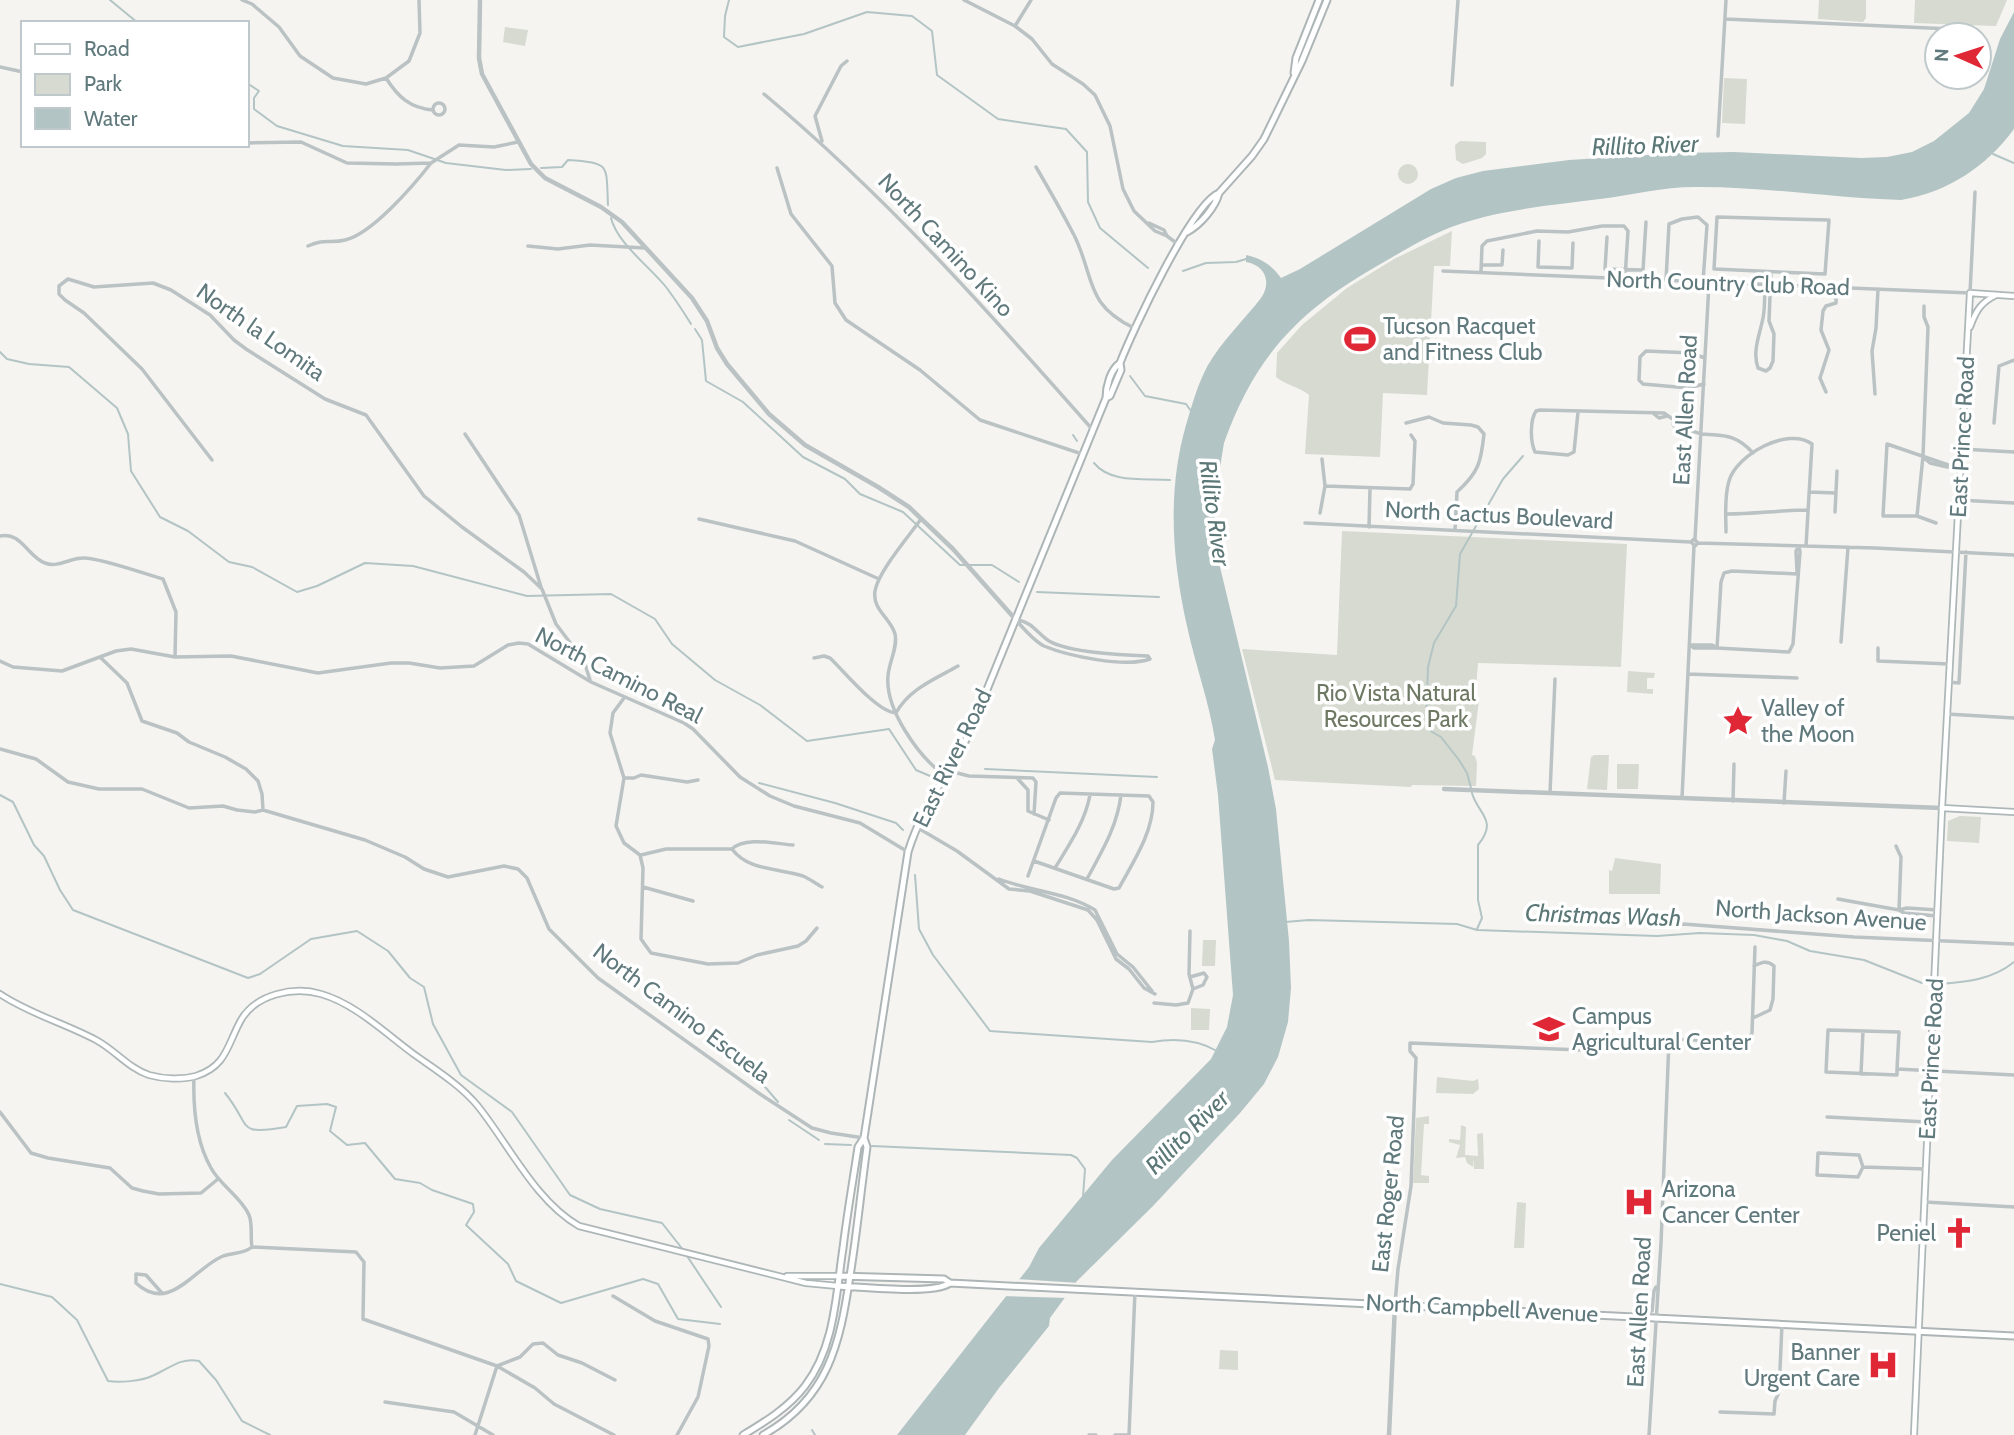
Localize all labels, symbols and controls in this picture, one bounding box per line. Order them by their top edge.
legend [21,21,248,147]
north arrow [1923,21,1993,91]
text: Road [84,36,130,61]
text: N [1930,48,1953,62]
text: Park [84,71,122,96]
text: Water [84,106,138,131]
water label: Rillito River [1591,129,1700,161]
street label: North Camino Kino [872,167,1020,323]
street label: North Country Club Road [1606,265,1850,301]
street label: North la Lomita [191,277,331,387]
place label: Tucson Racquet and Fitness Club [1383,312,1543,366]
sports icon: Tucson Racquet and Fitness Club [1343,322,1377,356]
street label: East Allen Road [1667,334,1703,486]
street label: East Prince Road [1944,356,1980,518]
water label: Rillito River [1193,458,1237,569]
street label: North Cactus Boulevard [1384,495,1614,535]
street label: North Camino Real [531,621,708,729]
park label: Rio Vista Natural Resources Park [1316,679,1477,733]
street label: East River Road [907,684,997,832]
place label: Valley of the Moon [1761,694,1855,748]
place icon: Valley of the Moon [1721,704,1755,738]
street label: North Jackson Avenue [1714,894,1928,936]
water label: Christmas Wash [1524,898,1682,932]
street label: North Camino Escuela [588,937,776,1089]
street label: East Prince Road [1913,978,1949,1140]
place label: Campus Agricultural Center [1572,1002,1752,1056]
school or university icon: Campus Agricultural Center [1532,1012,1566,1046]
water label: Rillito River [1139,1083,1236,1180]
street label: East Roger Road [1366,1114,1410,1274]
place label: Arizona Cancer Center [1662,1175,1800,1229]
hospital icon: Arizona Cancer Center [1622,1185,1656,1219]
church icon: Peniel [1942,1216,1976,1250]
place label: Peniel [1876,1219,1937,1247]
street label: East Allen Road [1621,1236,1657,1388]
street label: North Campbell Avenue [1365,1288,1599,1328]
place label: Banner Urgent Care [1744,1338,1861,1392]
hospital icon: Banner Urgent Care [1866,1348,1900,1382]

